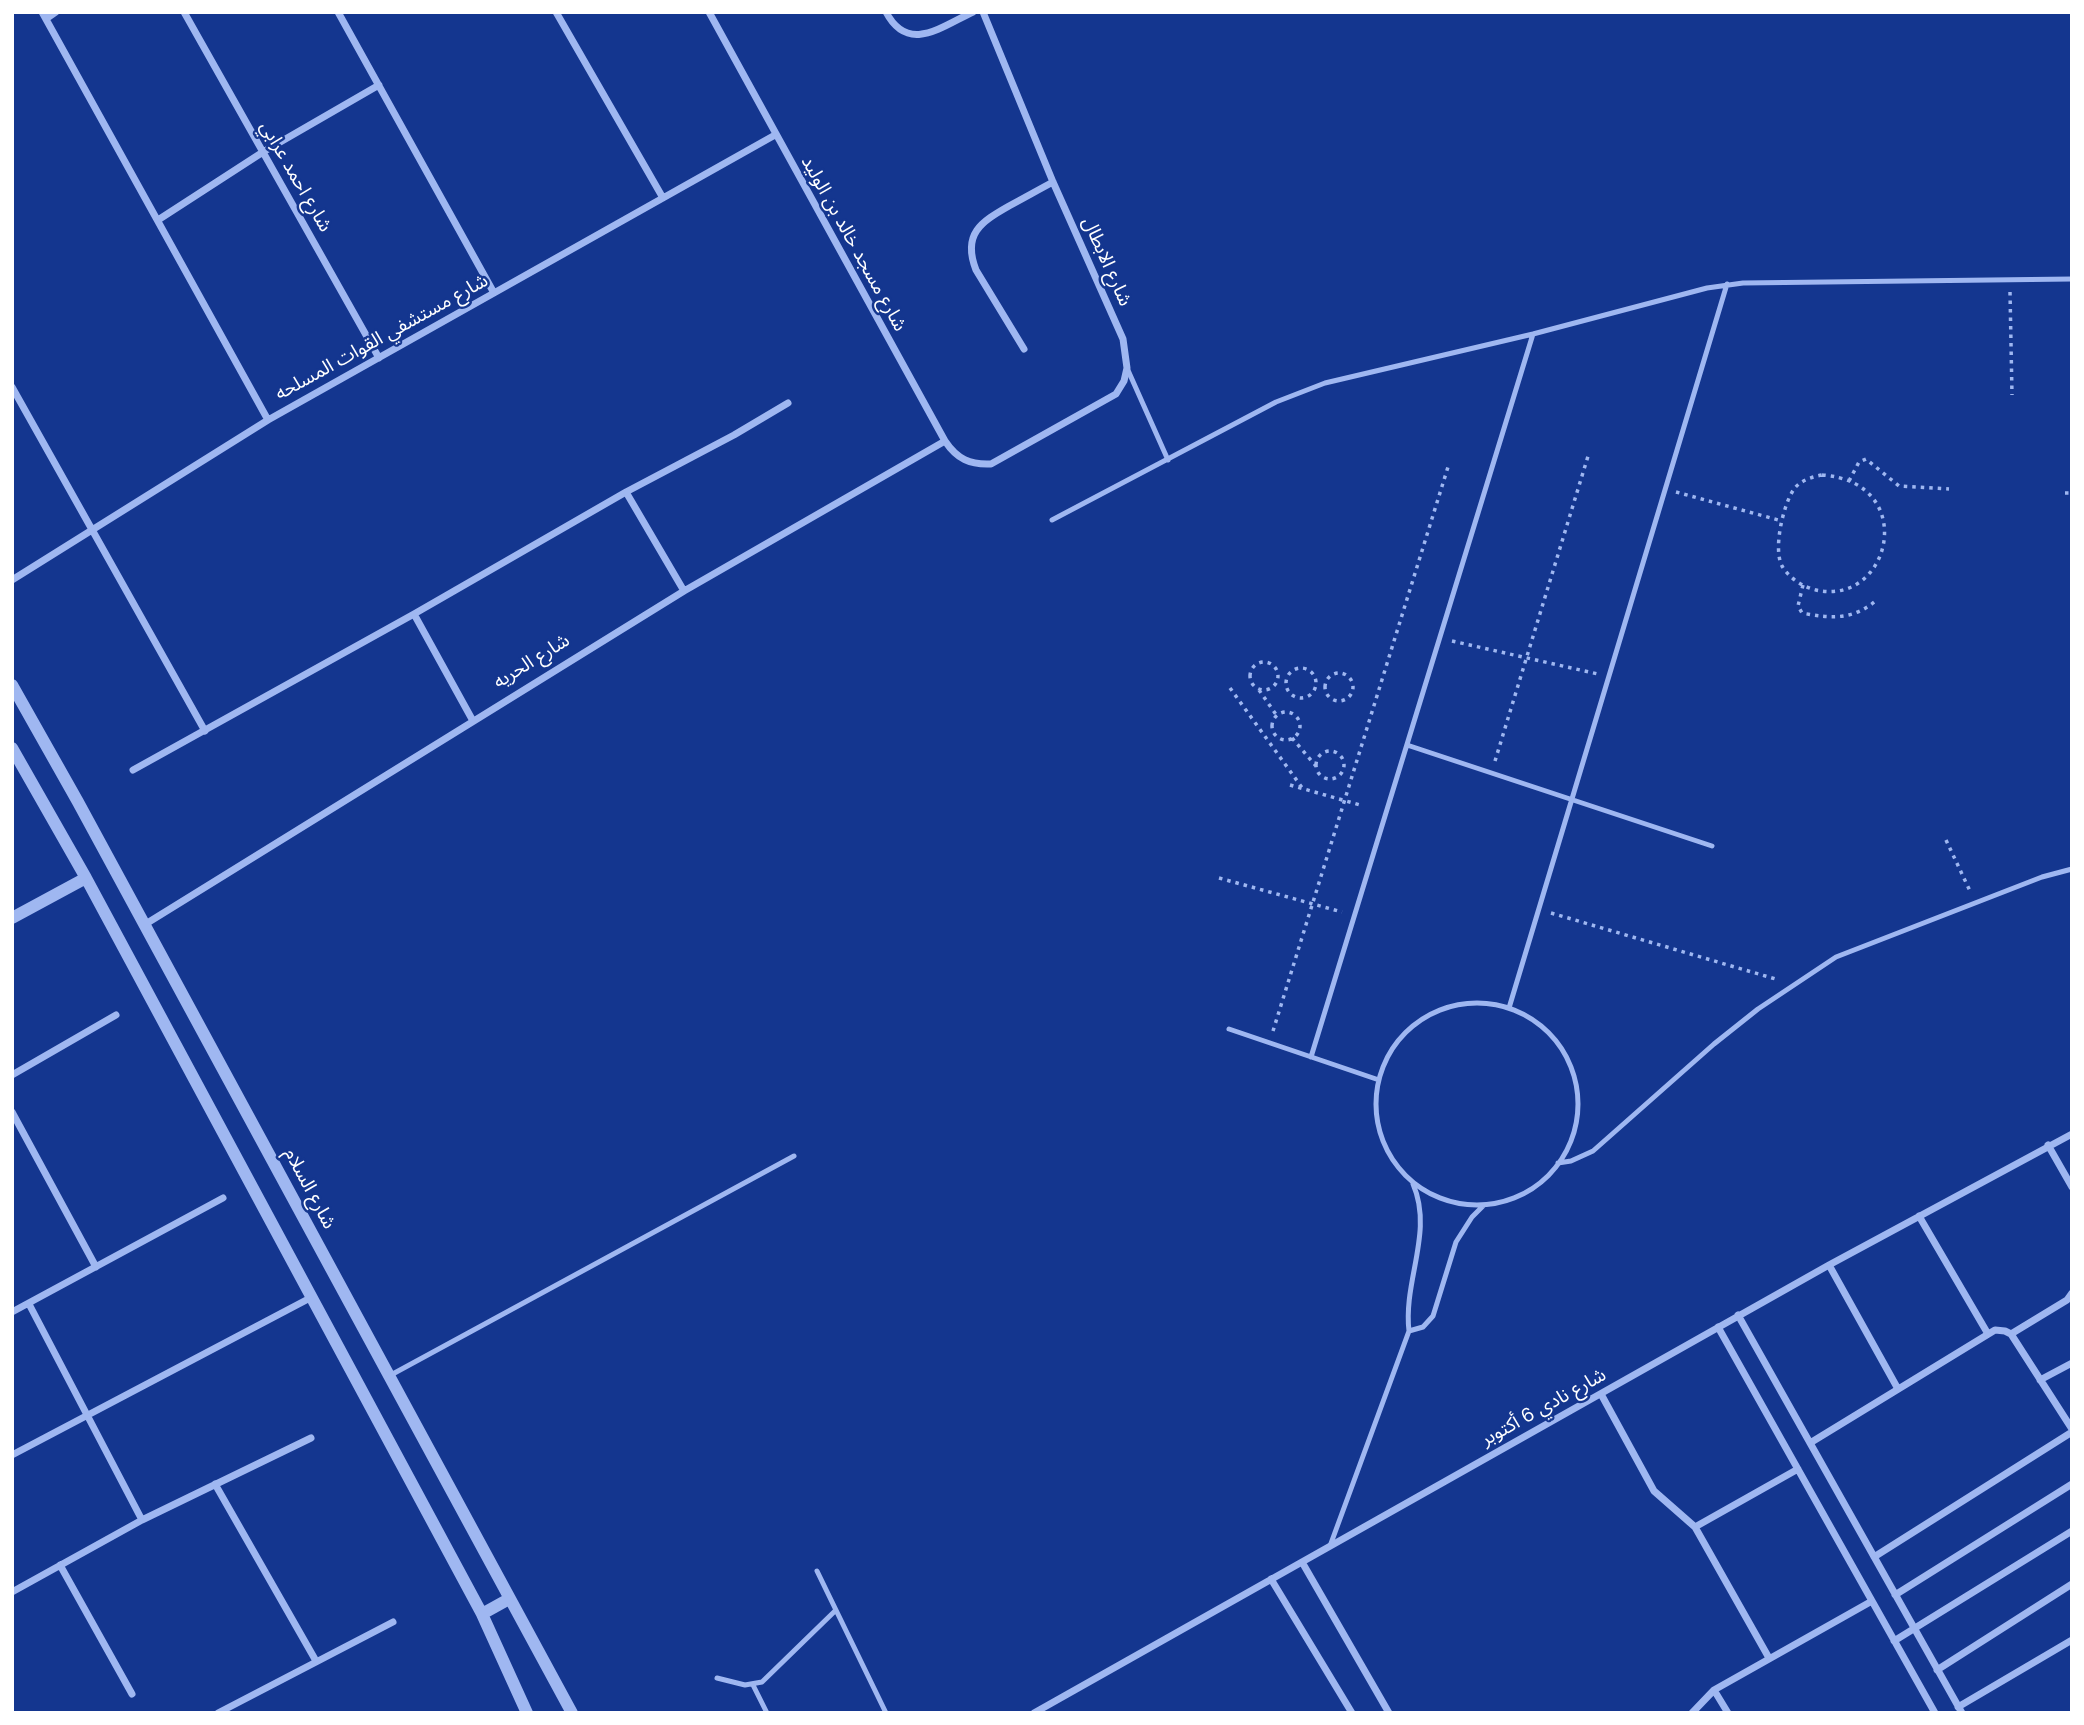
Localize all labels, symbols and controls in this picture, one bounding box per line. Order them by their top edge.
street label: شارع احمد عرابي [254,118,336,236]
street label: شارع مسجد خالد بن الوليد [795,152,911,336]
street label: شارع الابطال [1076,214,1136,310]
street label: شارع مستشفي القوات المسلحه [272,270,492,406]
street label: شارع الحريه [490,630,574,694]
street label: شارع السلام [278,1145,340,1233]
street label: شارع نادي 6 أكتوبر [1477,1364,1611,1452]

